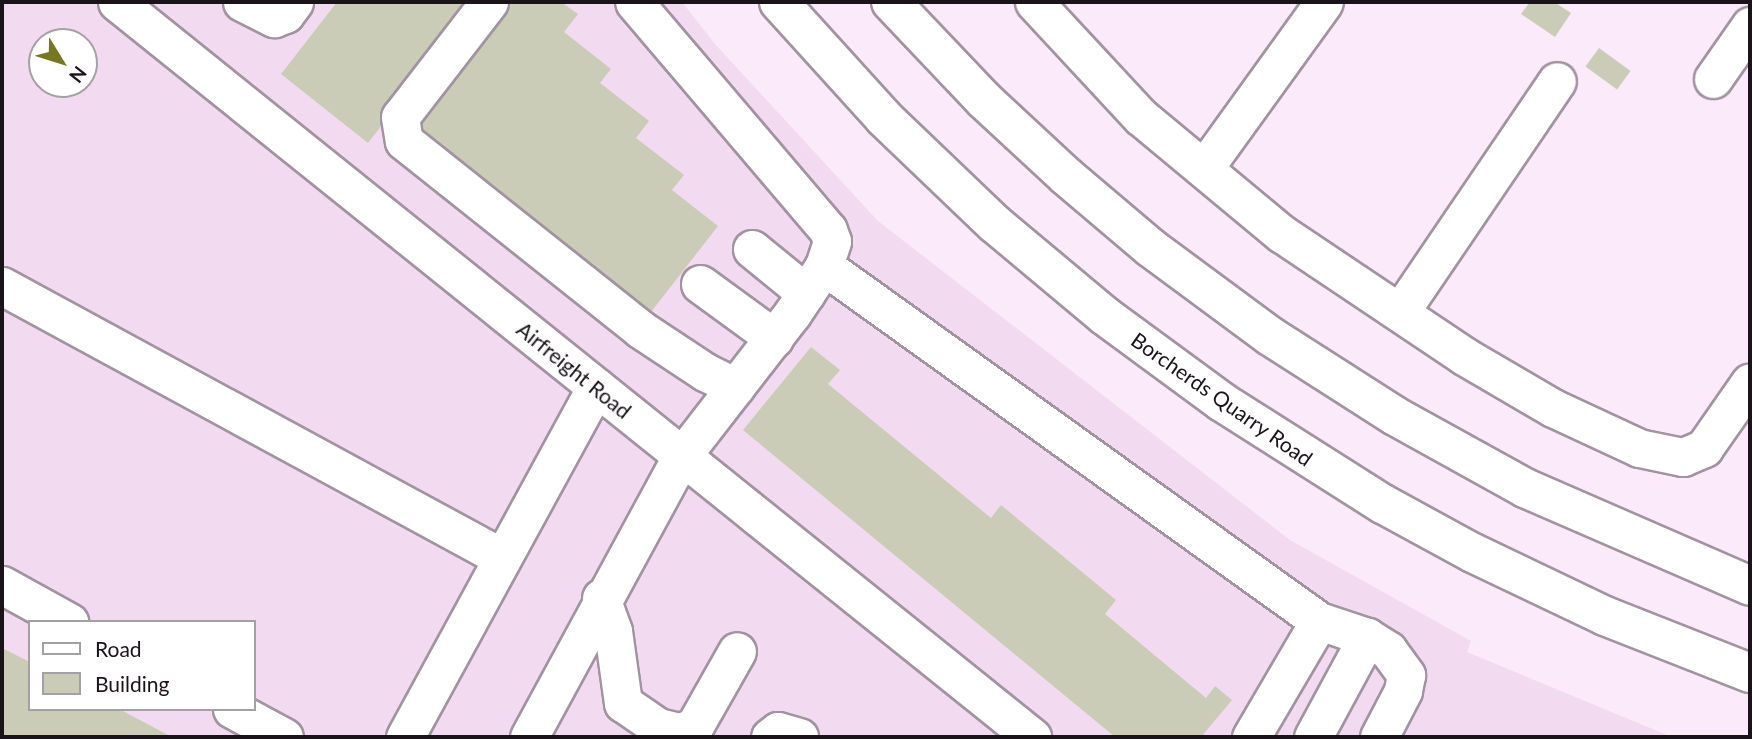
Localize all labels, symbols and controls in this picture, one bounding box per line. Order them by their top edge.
north arrow [28,28,98,98]
text: N [65,62,92,88]
street label: Airfreight Road [512,316,636,424]
street label: Borcherds Quarry Road [1126,327,1318,471]
legend [28,620,256,711]
text: Road [95,636,142,661]
text: Building [95,671,170,696]

